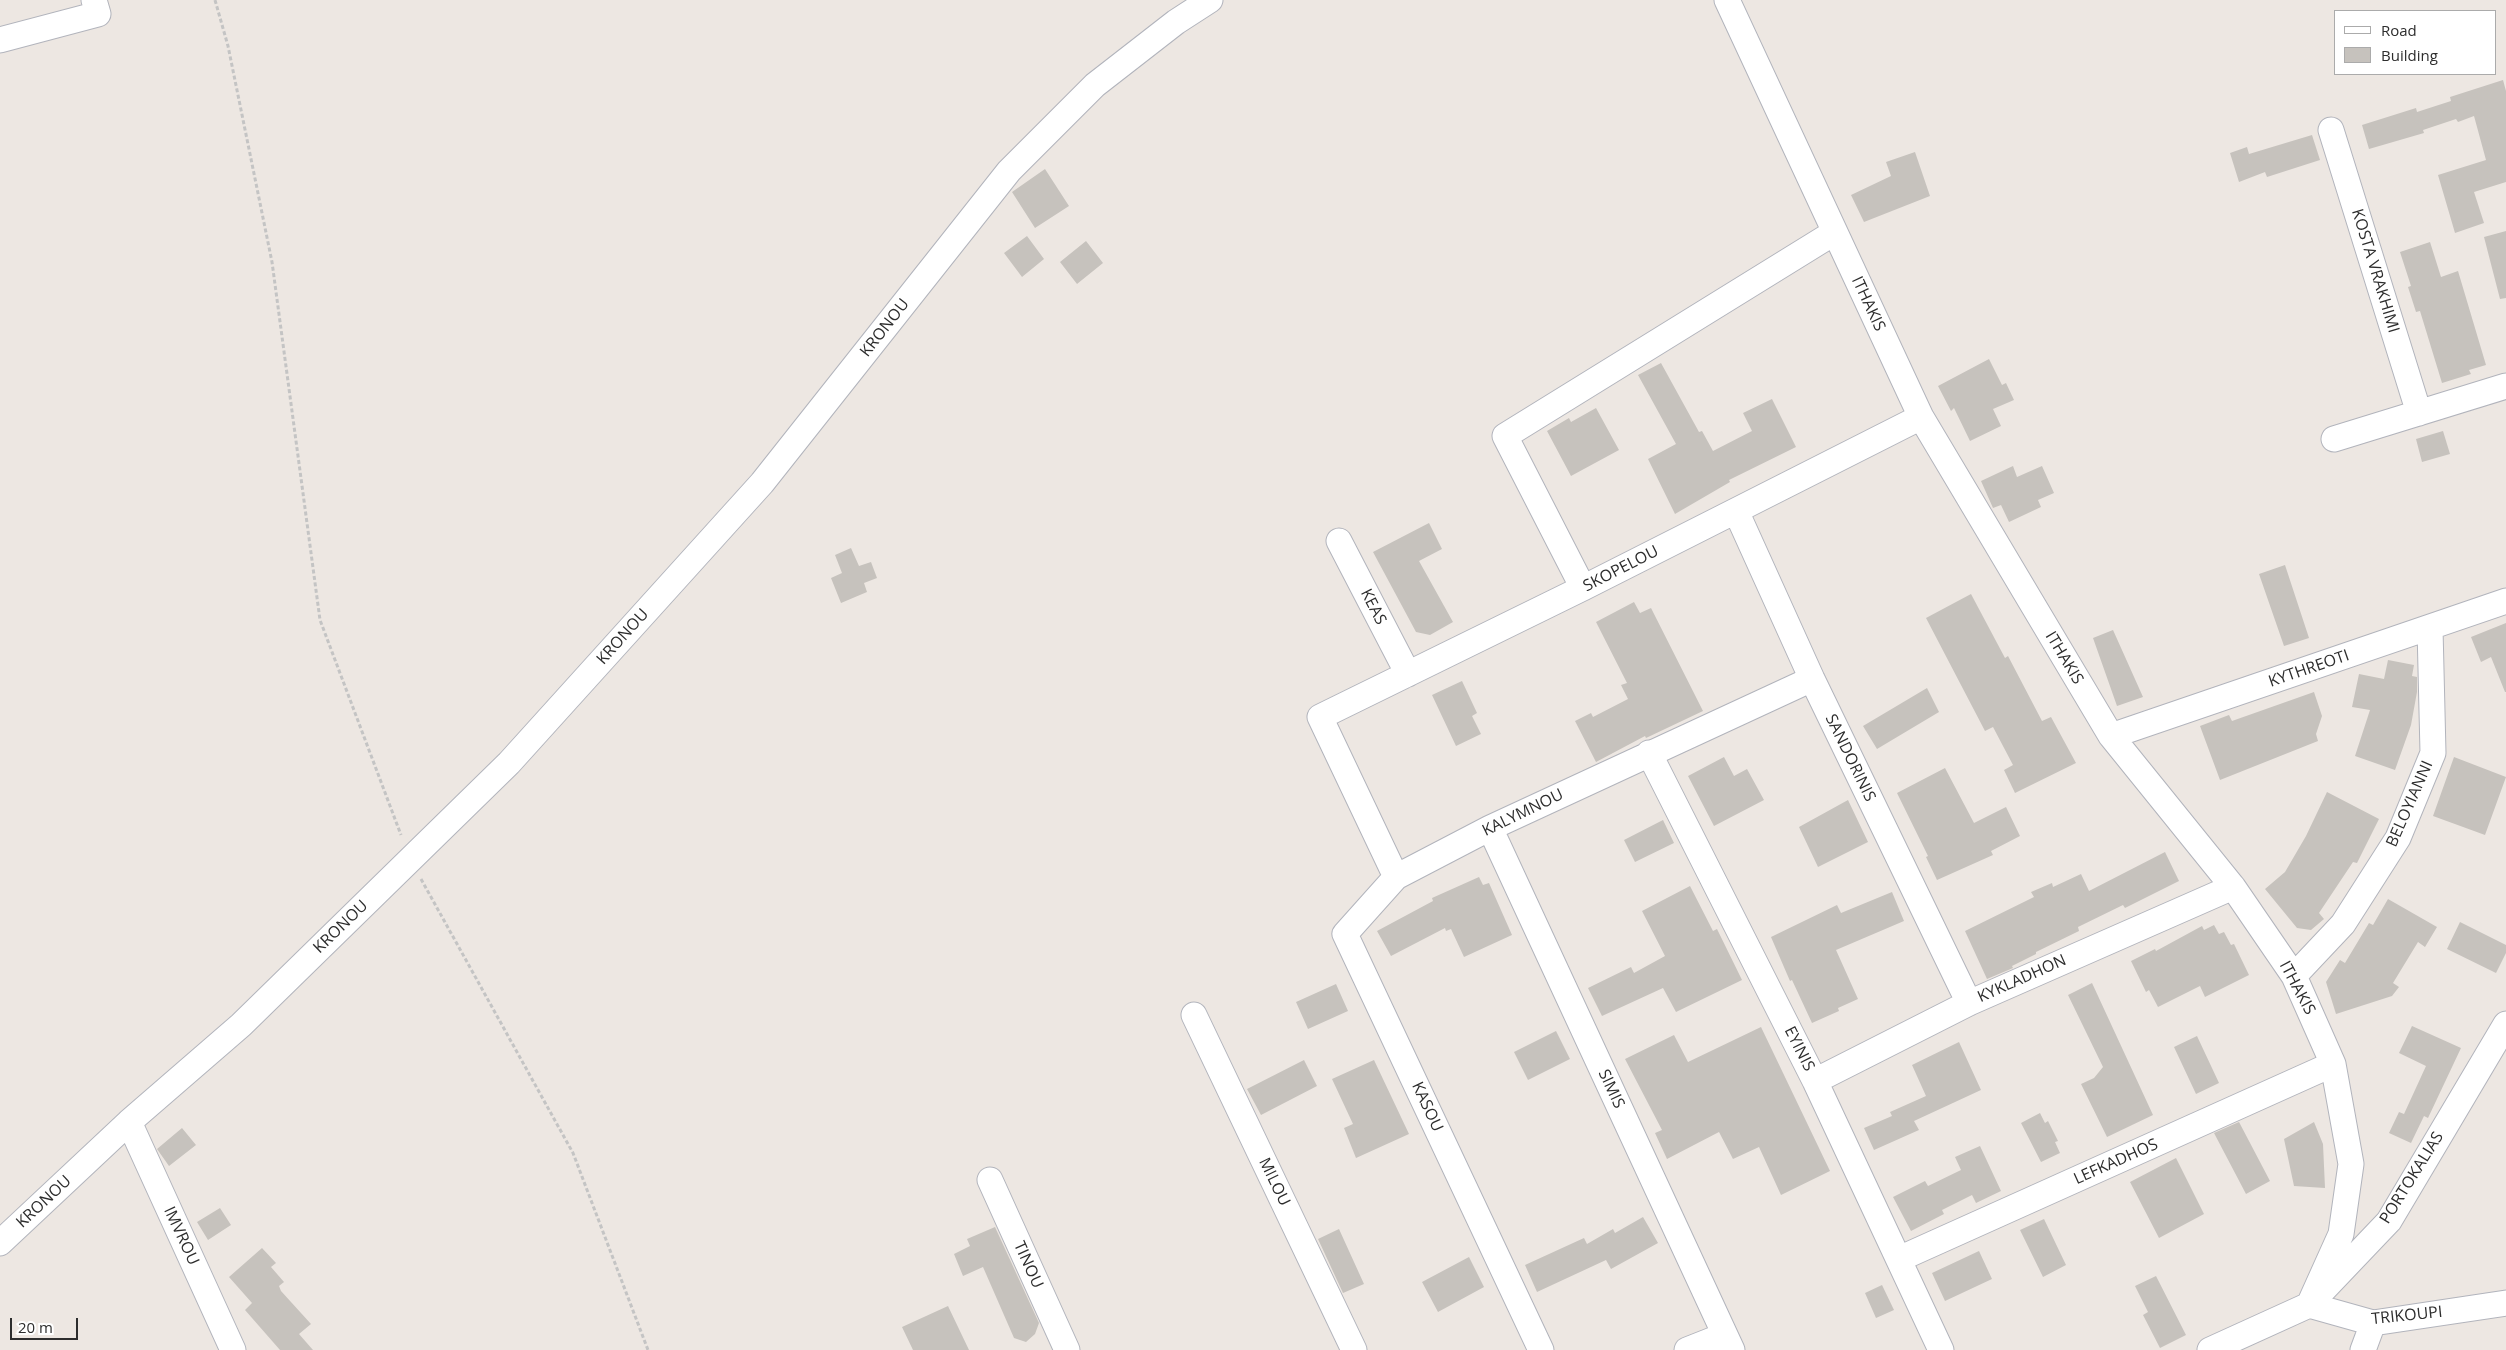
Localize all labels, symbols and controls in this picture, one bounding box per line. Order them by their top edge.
legend [2334,10,2496,75]
text: Road [2381,20,2417,40]
text: Building [2381,45,2438,65]
street label: KOSTA VRAKHIMI [2347,207,2403,335]
street label: ITHAKIS [1847,274,1889,334]
street label: KRONOU [856,295,914,361]
street label: SKOPELOU [1580,542,1662,596]
street label: KEAS [1356,586,1390,628]
street label: KRONOU [593,605,653,669]
street label: ITHAKIS [2041,628,2087,688]
street label: KYTHREOTI [2266,646,2352,692]
street label: SANDORINIS [1821,711,1879,805]
street label: BELOYIANNI [2382,758,2438,850]
street label: KALYMNOU [1479,785,1567,841]
street label: KRONOU [310,896,372,958]
street label: KYKLADHON [1975,951,2069,1007]
street label: ITHAKIS [2275,958,2319,1018]
street label: EYINIS [1780,1023,1818,1075]
street label: SIMIS [1594,1066,1628,1112]
street label: KASOU [1407,1079,1447,1135]
street label: PORTOKALIAS [2376,1128,2448,1228]
street label: LEFKADHOS [2071,1135,2161,1189]
street label: MILOU [1254,1155,1294,1209]
street label: KRONOU [12,1172,76,1232]
street label: IMVROU [159,1204,203,1268]
street label: TINOU [1009,1239,1047,1291]
street label: TRIKOUPI [2371,1303,2443,1329]
scale bar [12,1308,80,1340]
text: 20 m [18,1317,53,1337]

